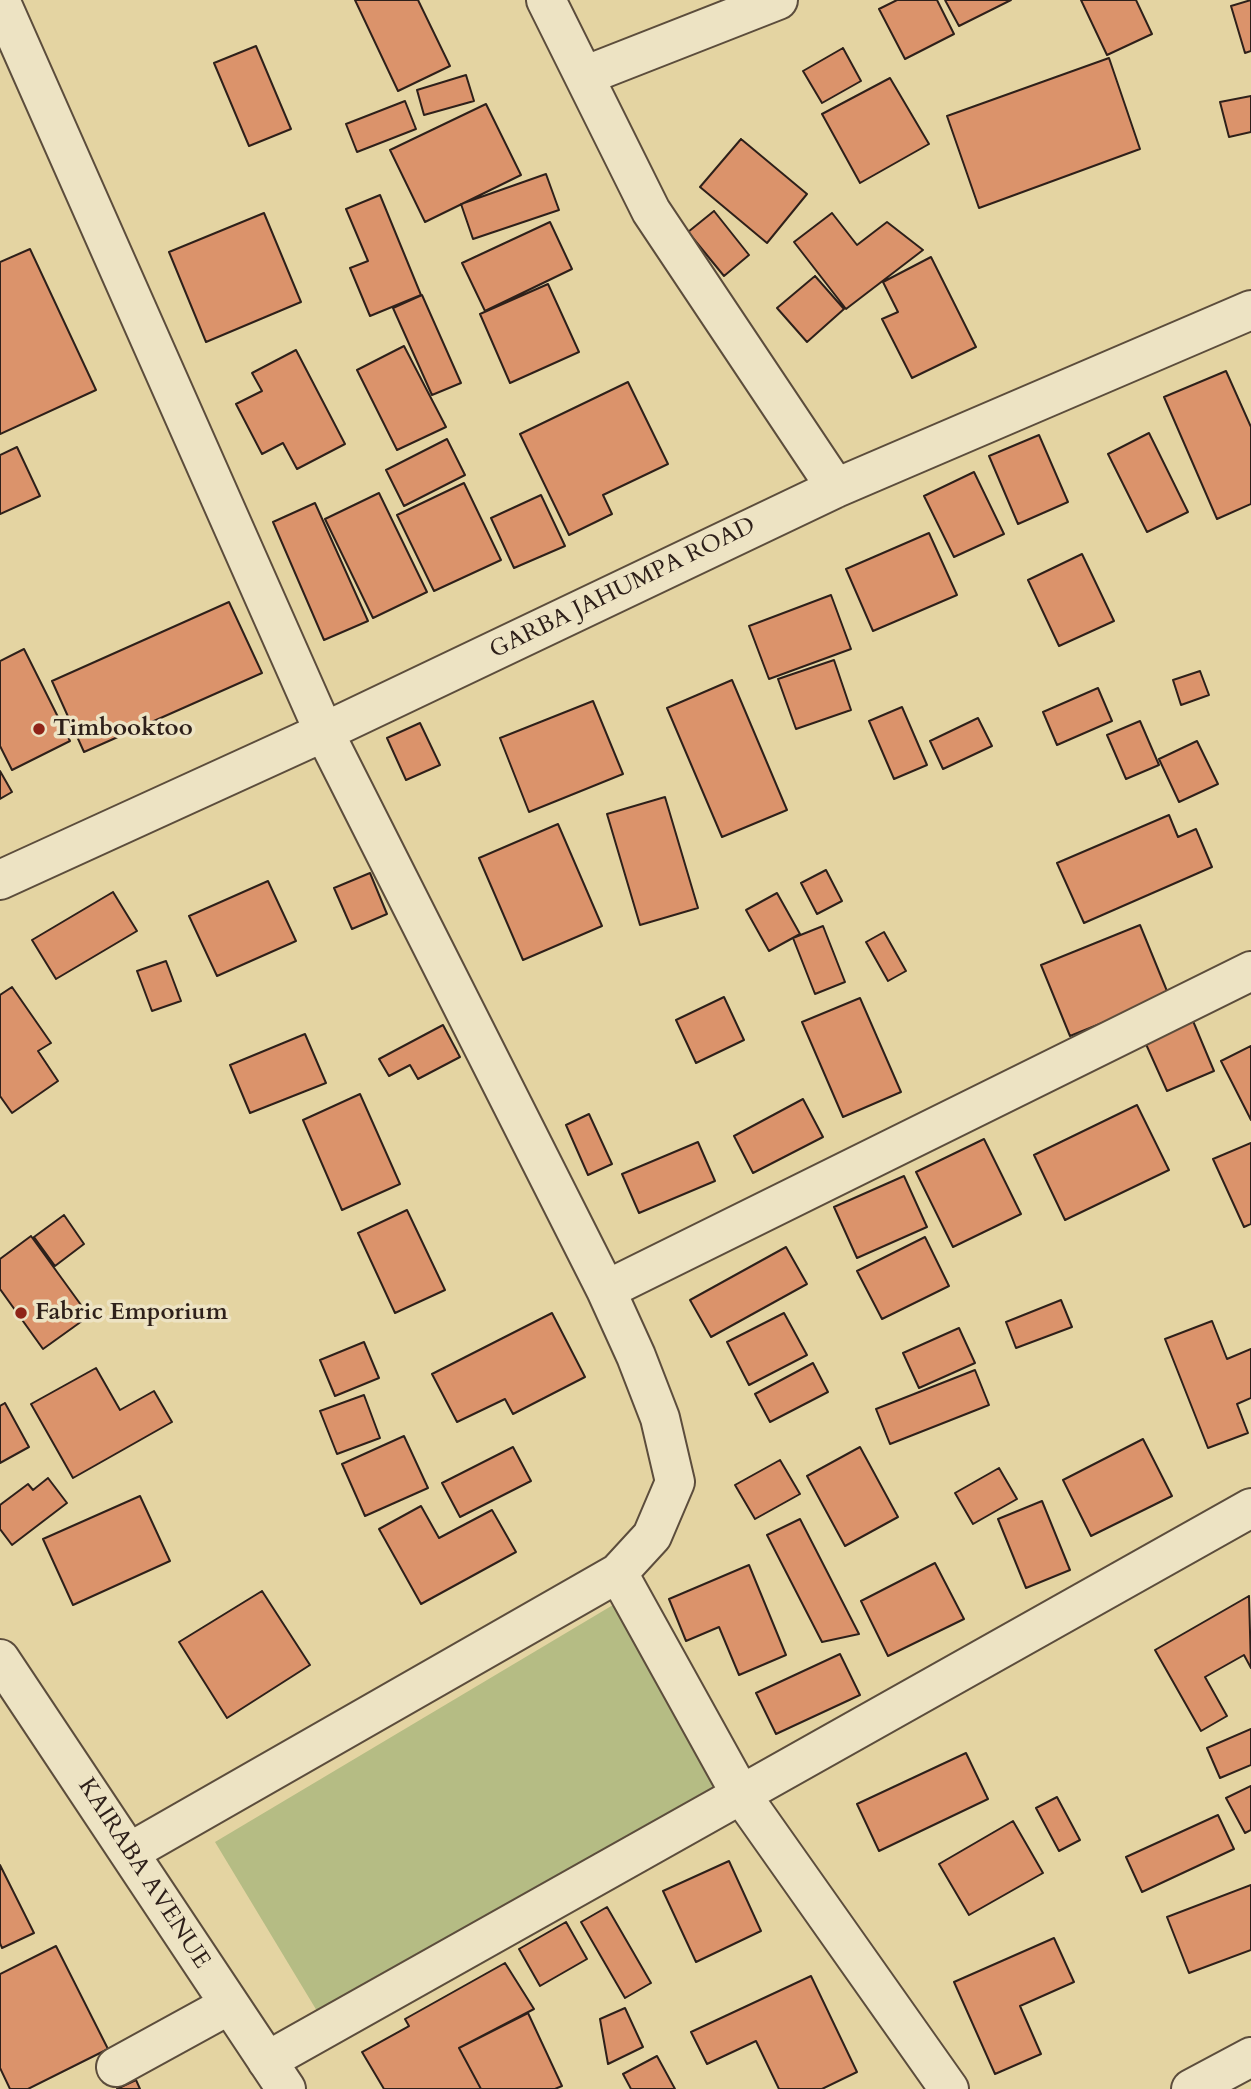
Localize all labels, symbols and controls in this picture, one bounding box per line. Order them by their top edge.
street label: GARBA JAHUMPA ROAD [486,512,760,666]
place label: Timbooktoo [53,715,193,743]
marker: Timbooktoo [31,721,47,737]
place label: Fabric Emporium [35,1299,228,1327]
marker: Fabric Emporium [13,1305,29,1321]
street label: KAIRABA AVENUE [71,1773,215,1975]

